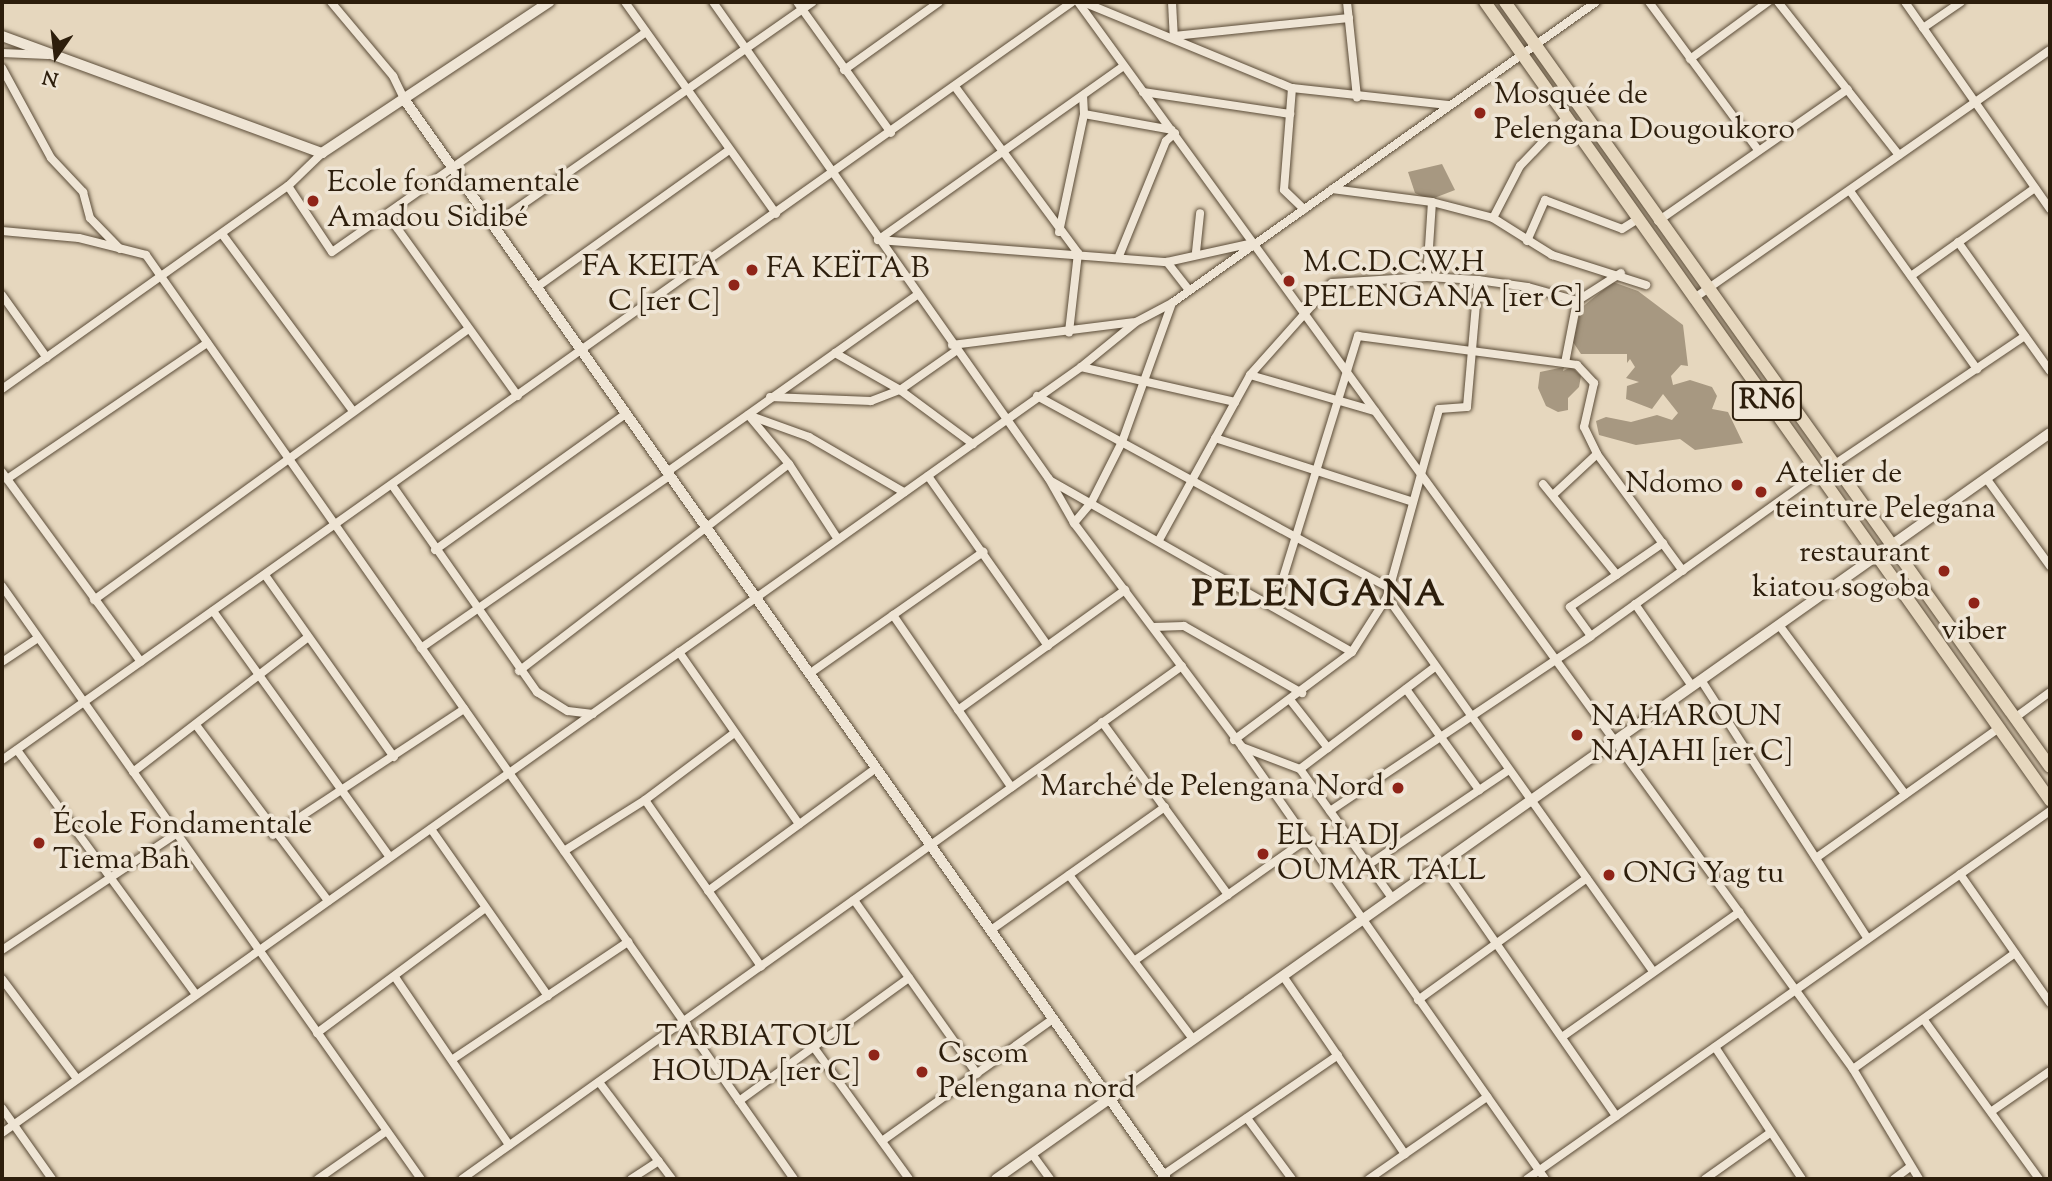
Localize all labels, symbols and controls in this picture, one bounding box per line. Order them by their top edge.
north arrow [21,21,91,91]
text: N [40,62,61,92]
place label: Mosquée de Pelengana Dougoukoro [1494,78,1795,148]
marker: Mosquée de Pelengana Dougoukoro [1472,105,1488,121]
place label: Ecole fondamentale Amadou Sidibé [327,166,580,236]
marker: Ecole fondamentale Amadou Sidibé [305,193,321,209]
place label: M.C.D.C.W.H PELENGANA [1er C] [1303,246,1583,316]
place label: FA KEITA C [1er C] [582,250,720,320]
place label: FA KEÏTA B [766,252,929,288]
marker: FA KEÏTA B [744,262,760,278]
marker: M.C.D.C.W.H PELENGANA [1er C] [1281,273,1297,289]
marker: FA KEITA C [1er C] [726,277,742,293]
road number: RN6 [1730,376,1804,426]
place label: Atelier de teinture Pelegana [1775,457,1996,528]
place label: Ndomo [1626,467,1723,503]
marker: Ndomo [1729,477,1745,493]
marker: Atelier de teinture Pelegana [1753,484,1769,500]
place label: restaurant kiatou sogoba [1752,536,1930,606]
marker: restaurant kiatou sogoba [1936,563,1952,579]
district label: PELENGANA [1193,574,1445,618]
marker: viber [1966,595,1982,611]
place label: viber [1941,614,2007,650]
place label: NAHAROUN NAJAHI [1er C] [1591,700,1793,770]
marker: NAHAROUN NAJAHI [1er C] [1569,727,1585,743]
place label: Marché de Pelengana Nord [1040,770,1384,806]
marker: Marché de Pelengana Nord [1390,780,1406,796]
place label: École Fondamentale Tiema Bah [53,808,312,878]
place label: EL HADJ OUMAR TALL [1277,819,1486,890]
marker: École Fondamentale Tiema Bah [31,835,47,851]
marker: EL HADJ OUMAR TALL [1255,846,1271,862]
place label: ONG Yag tu [1623,857,1784,893]
marker: ONG Yag tu [1601,867,1617,883]
place label: TARBIATOUL HOUDA [1er C] [652,1020,860,1090]
place label: Cscom Pelengana nord [938,1037,1135,1108]
marker: TARBIATOUL HOUDA [1er C] [866,1047,882,1063]
marker: Cscom Pelengana nord [912,1062,932,1082]

